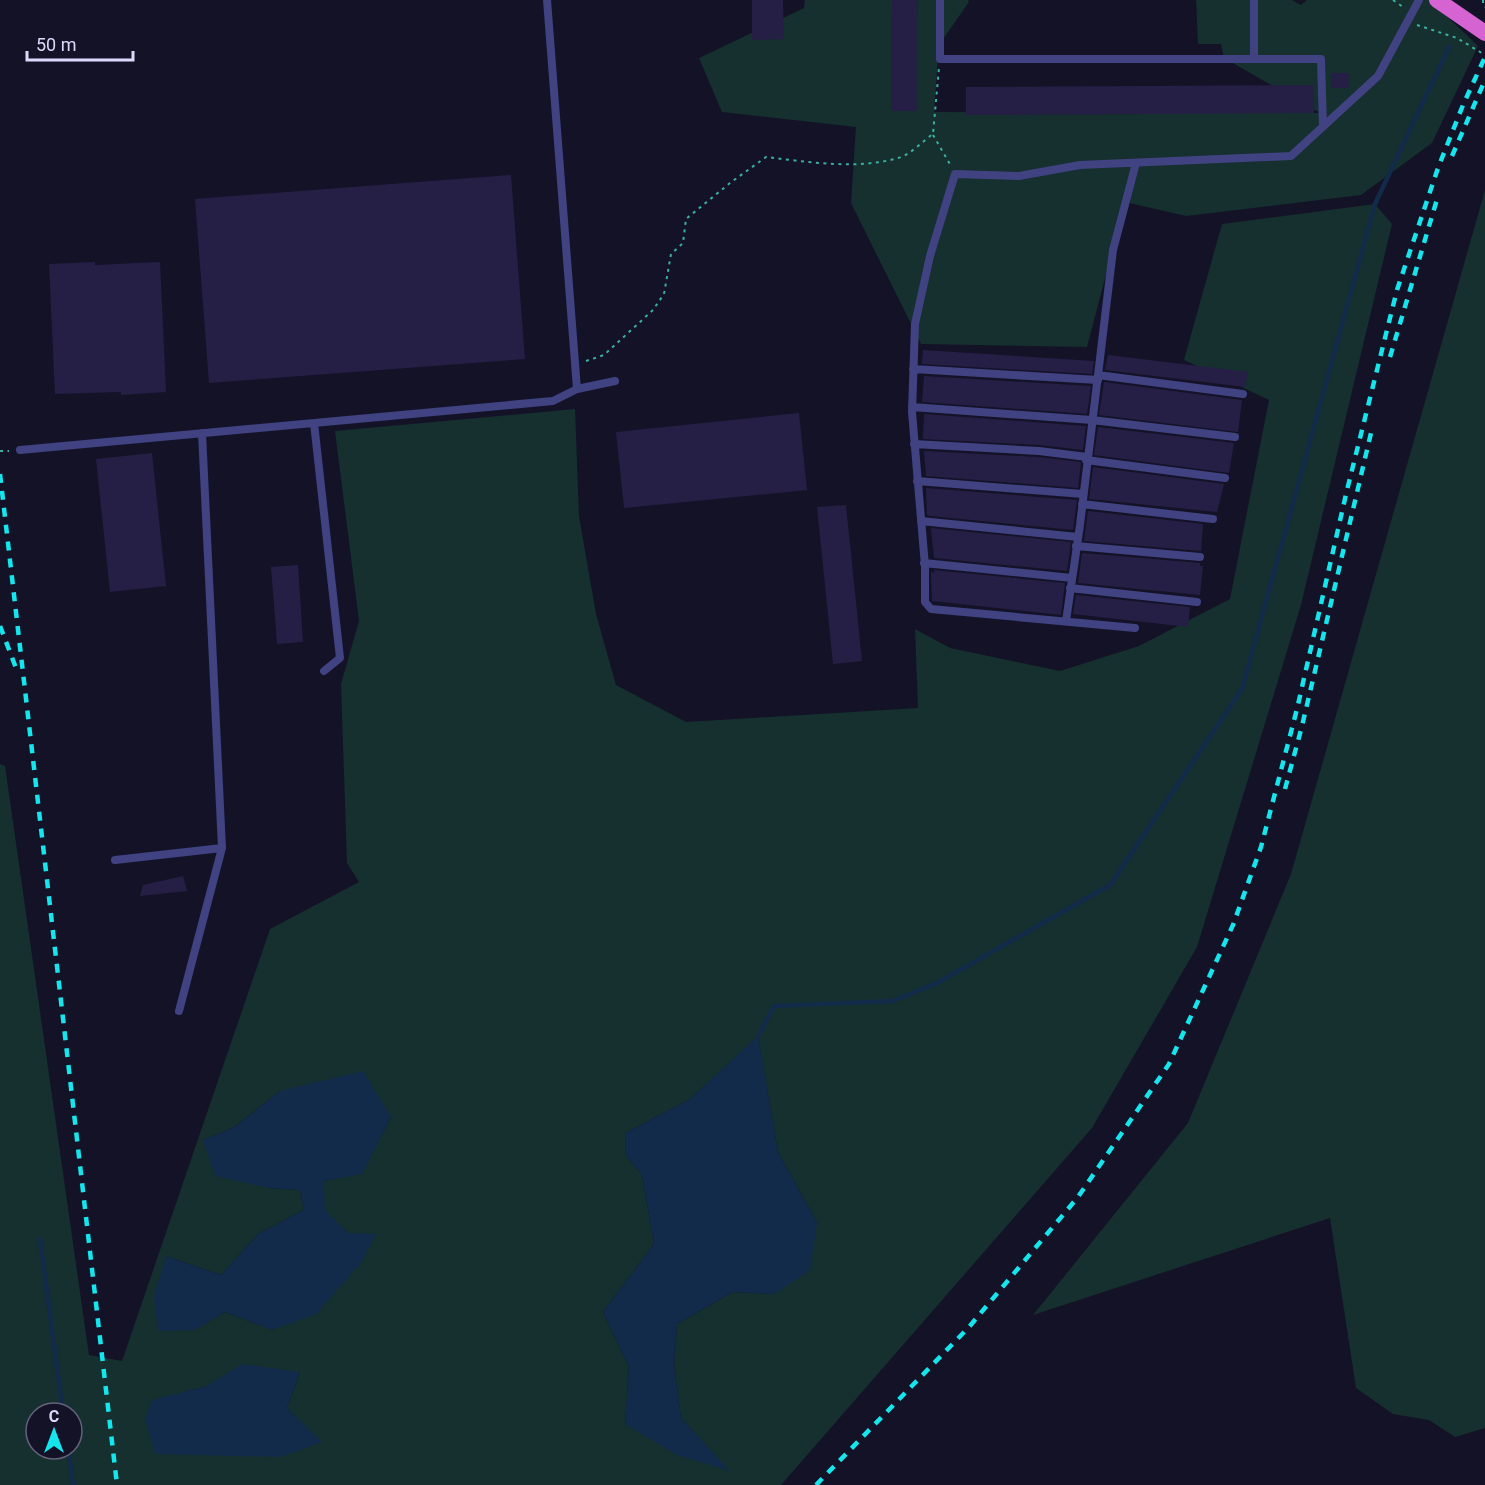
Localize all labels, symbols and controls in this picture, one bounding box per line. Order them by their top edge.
scale bar [27,24,134,62]
text: 50 m [36,34,76,55]
north arrow [24,1401,84,1461]
text: С [49,1407,59,1426]

